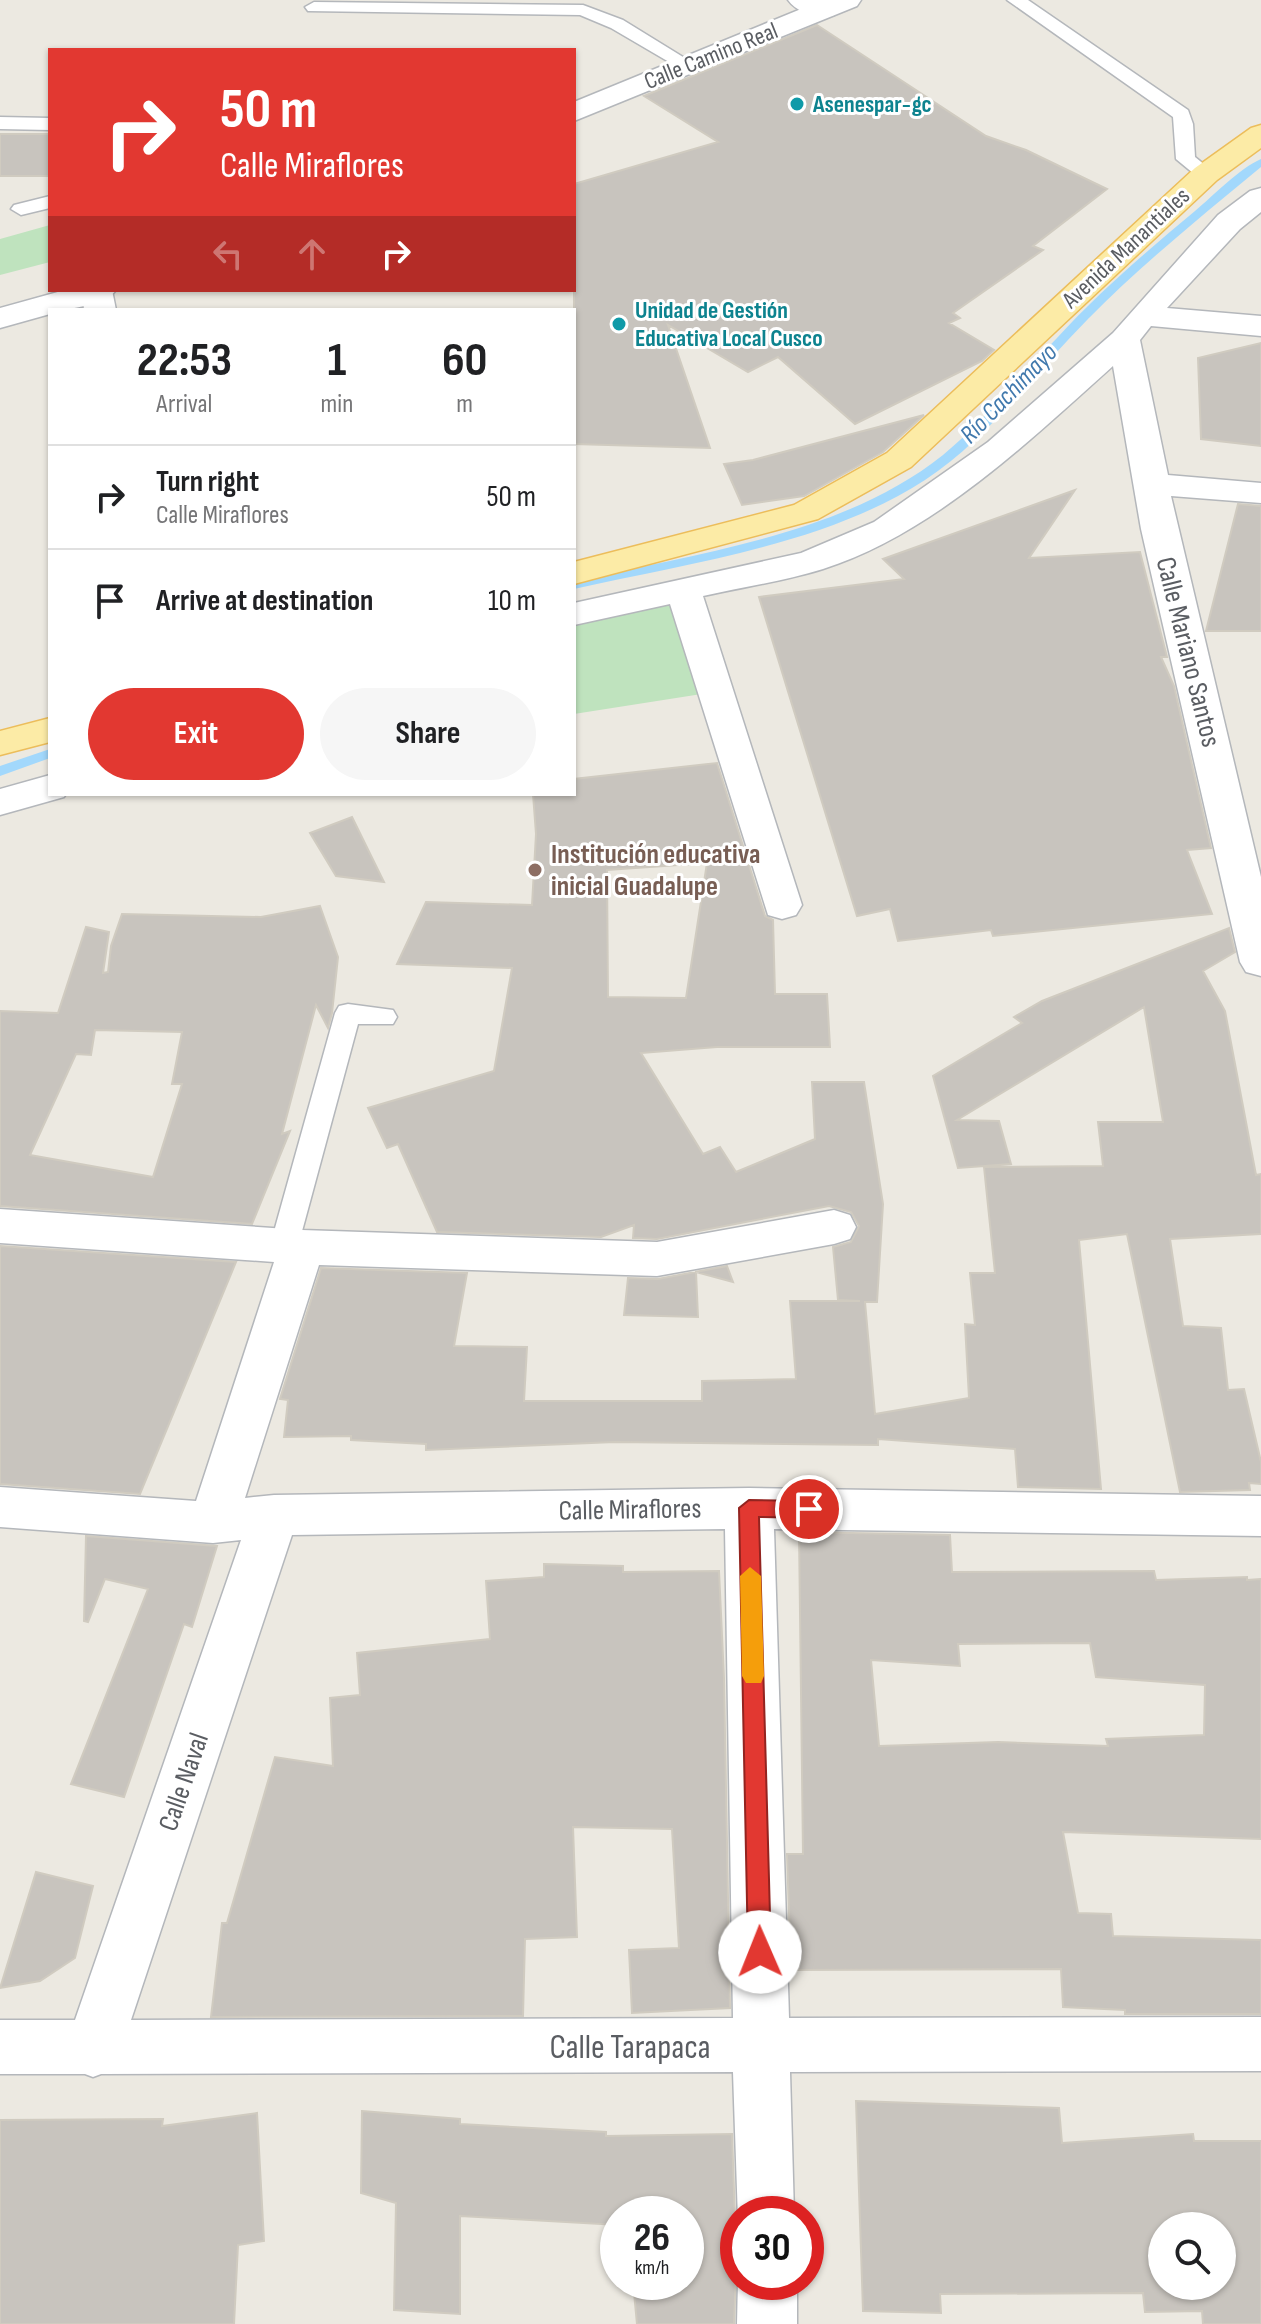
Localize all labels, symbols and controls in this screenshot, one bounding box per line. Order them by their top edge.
street label: Calle Camino Real [640,16,782,96]
text: 50 m [220,77,317,144]
icon: right [88,80,192,184]
place label: Asenespar-gc [812,90,932,119]
marker: Asenespar-gc [788,95,806,113]
text: Calle Miraflores [220,145,404,188]
street label: Avenida Manantiales [1056,182,1196,315]
icon: left [206,232,250,276]
icon: ahead [290,232,334,276]
icon: right [374,232,418,276]
place label: Unidad de Gestión Educativa Local Cusco [635,296,823,353]
marker: Unidad de Gestión Educativa Local Cusco [610,315,628,333]
text: 22:53 [137,332,232,389]
text: 1 [328,332,346,389]
text: 60 [442,332,487,389]
water label: Río Cachimayo [954,337,1064,450]
text: Arrival [156,389,212,420]
text: min [321,389,353,420]
text: m [456,389,473,420]
text: Turn right [156,464,259,500]
icon: right [88,475,132,519]
text: 50 m [487,479,536,515]
text: Calle Miraflores [156,500,289,531]
street label: Calle Mariano Santos [1148,554,1228,750]
icon: arrive [88,579,132,623]
text: Arrive at destination [156,583,373,619]
text: 10 m [488,583,536,619]
button: Exit [88,688,304,780]
button: Share [320,688,536,780]
place label: Institución educativa inicial Guadalupe [551,838,761,903]
marker: Institución educativa inicial Guadalupe [526,861,544,879]
pin [775,1475,843,1543]
icon: arrive [787,1487,831,1531]
street label: Calle Miraflores [558,1492,702,1528]
street label: Calle Naval [152,1729,216,1835]
position arrow [718,1910,802,1994]
street label: Calle Tarapaca [549,2027,711,2068]
speed limit sign: 30 [720,2196,824,2300]
map controls [1148,2212,1236,2300]
button: search [1148,2212,1236,2300]
text: 26 [634,2214,670,2262]
text: km/h [635,2256,669,2280]

